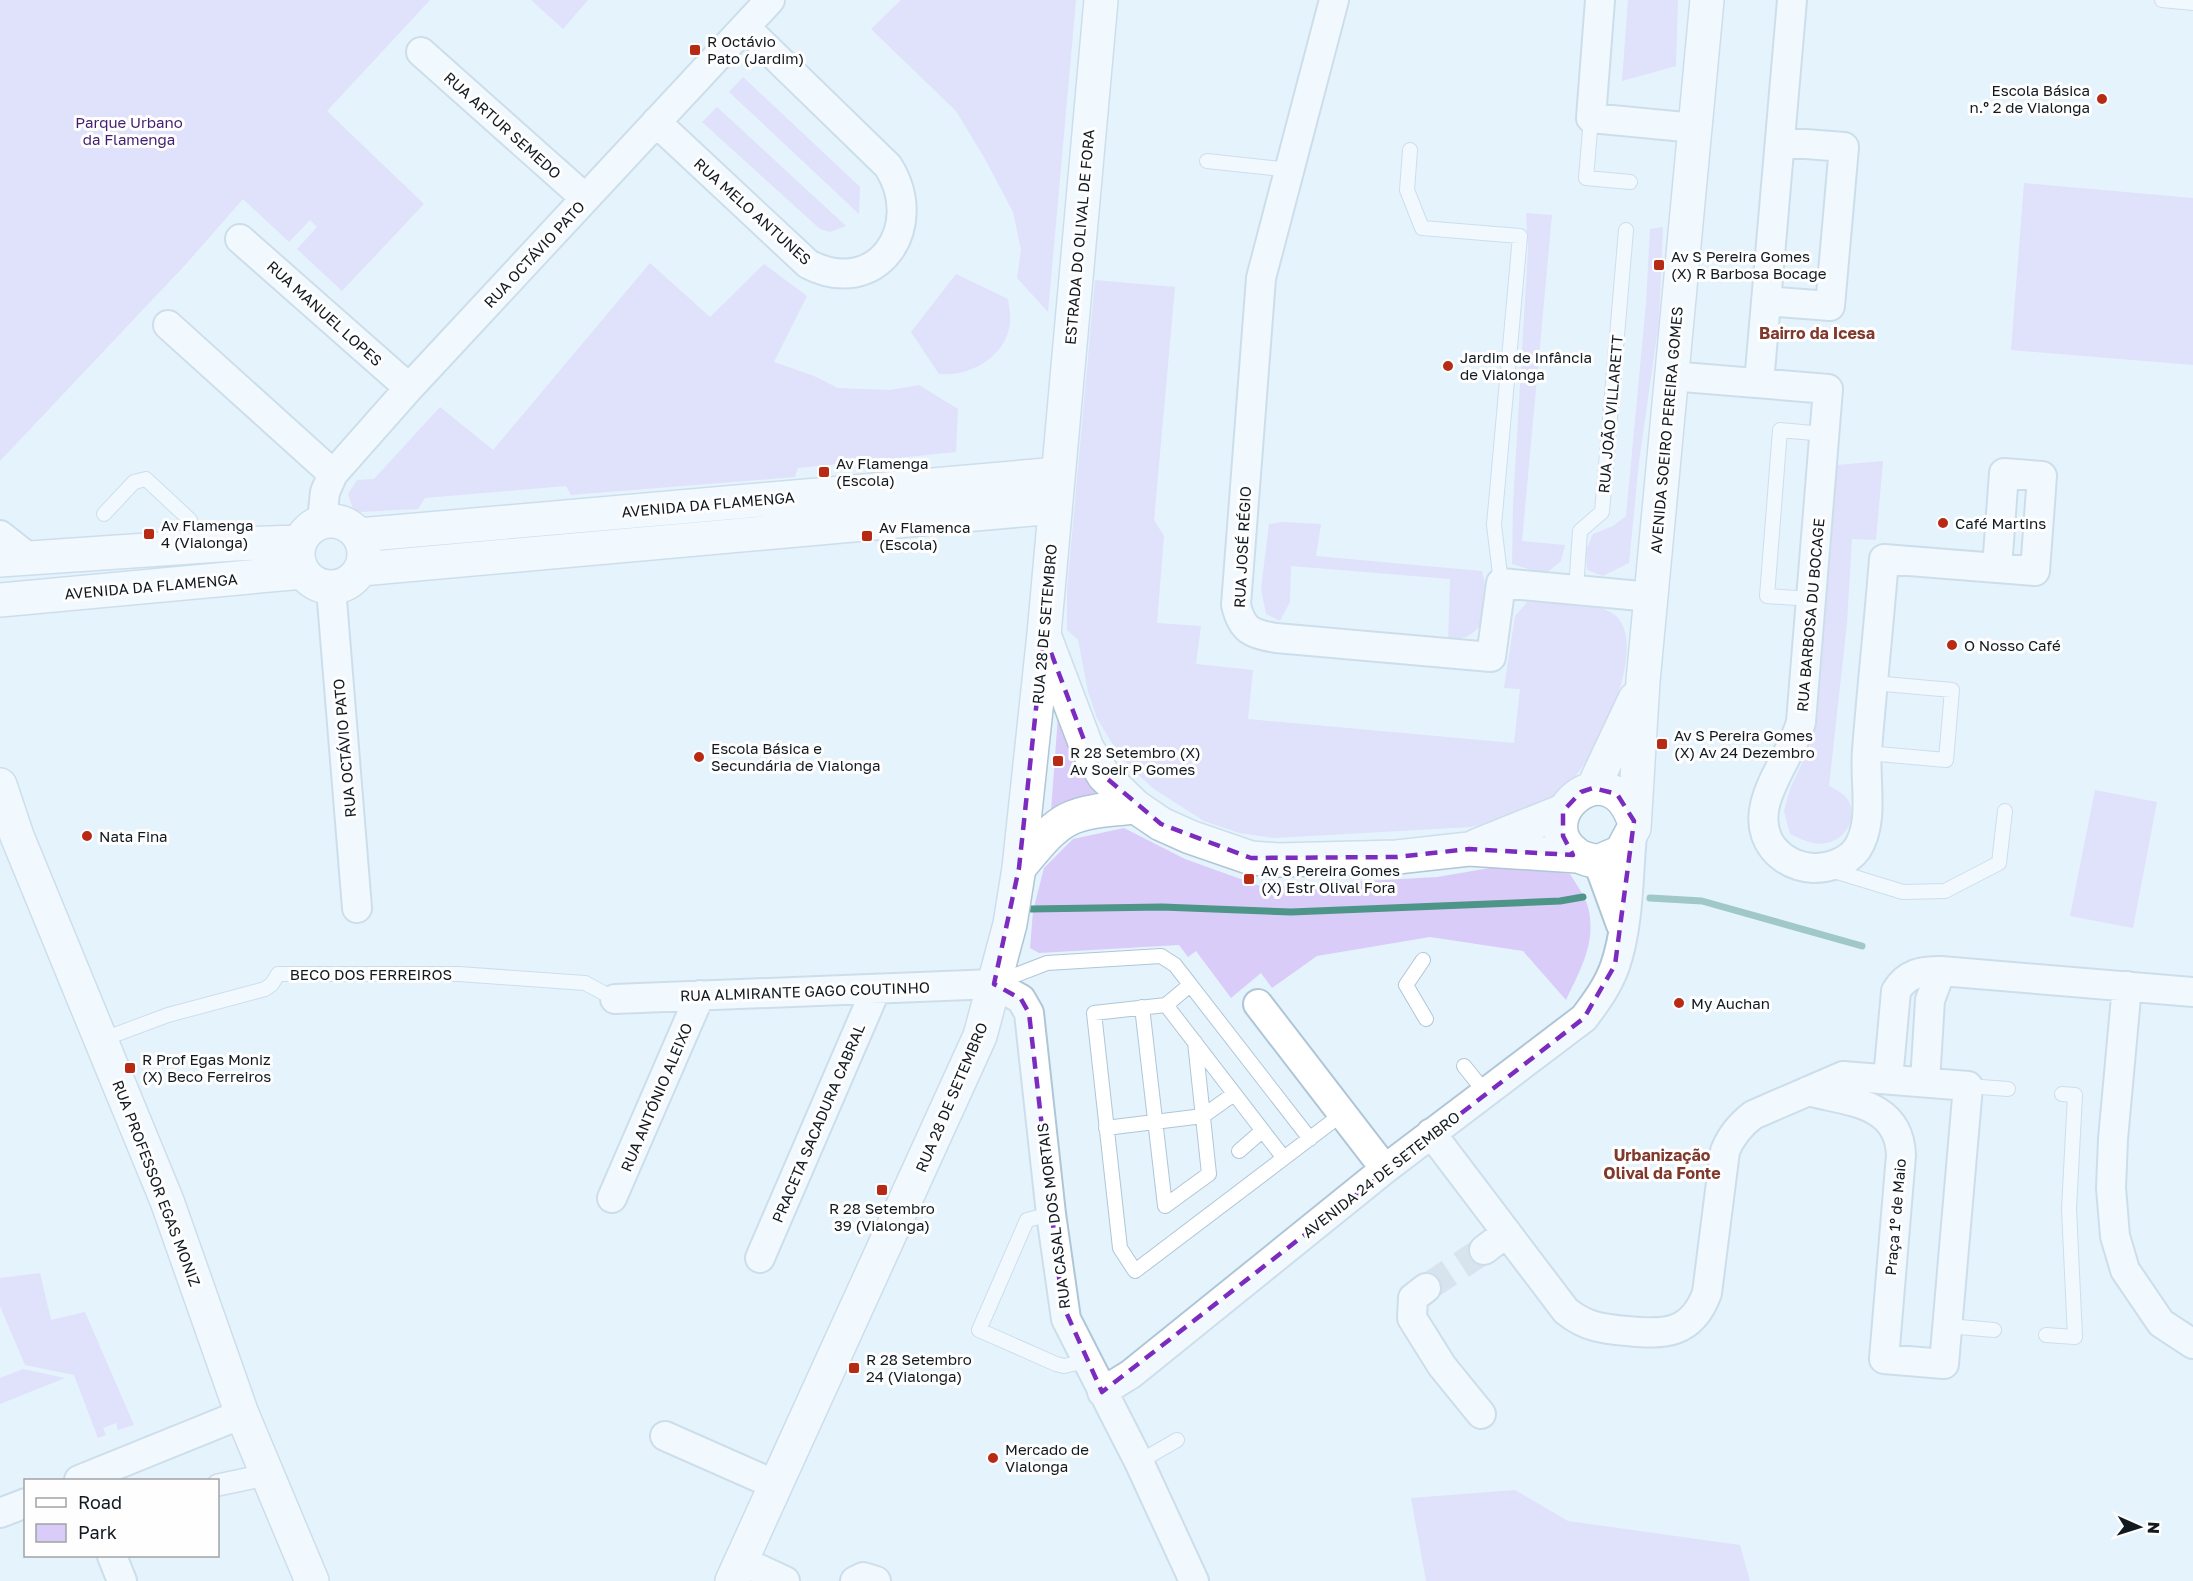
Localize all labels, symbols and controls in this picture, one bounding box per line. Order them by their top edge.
place label: R Octávio Pato (Jardim) [707,32,804,67]
marker: R Octávio Pato (Jardim) [688,43,702,57]
street label: RUA ARTUR SEMEDO [441,68,565,182]
place label: Escola Básica n.º 2 de Vialonga [1970,81,2090,116]
marker: Escola Básica n.º 2 de Vialonga [2095,92,2109,106]
park label: Parque Urbano da Flamenga [75,113,183,148]
street label: ESTRADA DO OLIVAL DE FORA [1061,128,1097,346]
street label: RUA MELO ANTUNES [691,154,815,268]
street label: RUA OCTÁVIO PATO [480,197,588,311]
place label: Av S Pereira Gomes (X) R Barbosa Bocage [1671,247,1827,282]
street label: RUA MANUEL LOPES [264,257,386,369]
marker: Av S Pereira Gomes (X) R Barbosa Bocage [1652,258,1666,272]
street label: AVENIDA SOEIRO PEREIRA GOMES [1646,306,1686,554]
district label: Bairro da Icesa [1759,323,1875,343]
street label: RUA JOÃO VILLARETT [1594,334,1626,494]
place label: Jardim de Infância de Vialonga [1460,348,1592,383]
marker: Jardim de Infância de Vialonga [1441,359,1455,373]
place label: Av Flamenga (Escola) [836,454,928,489]
marker: Av Flamenga (Escola) [817,465,831,479]
street label: RUA JOSÉ RÉGIO [1230,486,1254,608]
street label: AVENIDA DA FLAMENGA [621,487,795,521]
place label: Café Martins [1955,514,2046,532]
place label: Av Flamenga 4 (Vialonga) [161,516,253,551]
marker: Café Martins [1936,516,1950,530]
street label: RUA BARBOSA DU BOCAGE [1793,517,1827,713]
place label: Av Flamenca (Escola) [879,518,970,553]
marker: Av Flamenga 4 (Vialonga) [142,527,156,541]
marker: Av Flamenca (Escola) [860,529,874,543]
street label: RUA 28 DE SETEMBRO [1028,543,1060,705]
street label: AVENIDA DA FLAMENGA [64,569,238,603]
place label: O Nosso Café [1964,636,2061,654]
marker: O Nosso Café [1945,638,1959,652]
street label: RUA OCTÁVIO PATO [329,678,359,818]
place label: Av S Pereira Gomes (X) Av 24 Dezembro [1674,726,1815,761]
marker: Av S Pereira Gomes (X) Av 24 Dezembro [1655,737,1669,751]
place label: Escola Básica e Secundária de Vialonga [711,739,880,774]
place label: R 28 Setembro (X) Av Soeir P Gomes [1070,743,1201,778]
marker: Escola Básica e Secundária de Vialonga [692,750,706,764]
marker: R 28 Setembro (X) Av Soeir P Gomes [1051,754,1065,768]
place label: Nata Fina [99,827,168,845]
marker: Nata Fina [80,829,94,843]
place label: Av S Pereira Gomes (X) Estr Olival Fora [1261,861,1400,896]
marker: Av S Pereira Gomes (X) Estr Olival Fora [1242,872,1256,886]
street label: BECO DOS FERREIROS [290,965,452,983]
street label: RUA ALMIRANTE GAGO COUTINHO [680,978,930,1004]
place label: My Auchan [1691,994,1770,1012]
marker: My Auchan [1672,996,1686,1010]
street label: RUA 28 DE SETEMBRO [911,1019,991,1175]
street label: RUA ANTÓNIO ALEIXO [616,1020,696,1174]
street label: PRACETA SACADURA CABRAL [768,1020,868,1225]
place label: R Prof Egas Moniz (X) Beco Ferreiros [142,1050,271,1085]
marker: R Prof Egas Moniz (X) Beco Ferreiros [123,1061,137,1075]
street label: RUA PROFESSOR EGAS MONIZ [109,1077,205,1289]
street label: AVENIDA 24 DE SETEMBRO [1299,1107,1463,1241]
street label: RUA CASAL DOS MORTAIS [1033,1122,1073,1310]
district label: Urbanização Olival da Fonte [1603,1145,1721,1183]
street label: Praça 1º de Maio [1881,1158,1909,1276]
marker: R 28 Setembro 39 (Vialonga) [875,1183,889,1197]
place label: R 28 Setembro 39 (Vialonga) [829,1199,935,1234]
place label: R 28 Setembro 24 (Vialonga) [866,1350,972,1385]
marker: R 28 Setembro 24 (Vialonga) [847,1361,861,1375]
place label: Mercado de Vialonga [1005,1440,1089,1475]
marker: Mercado de Vialonga [986,1451,1000,1465]
legend [24,1479,219,1557]
text: Road [78,1491,122,1513]
north arrow [2109,1497,2169,1557]
text: Park [78,1521,117,1543]
text: N [2144,1521,2164,1534]

